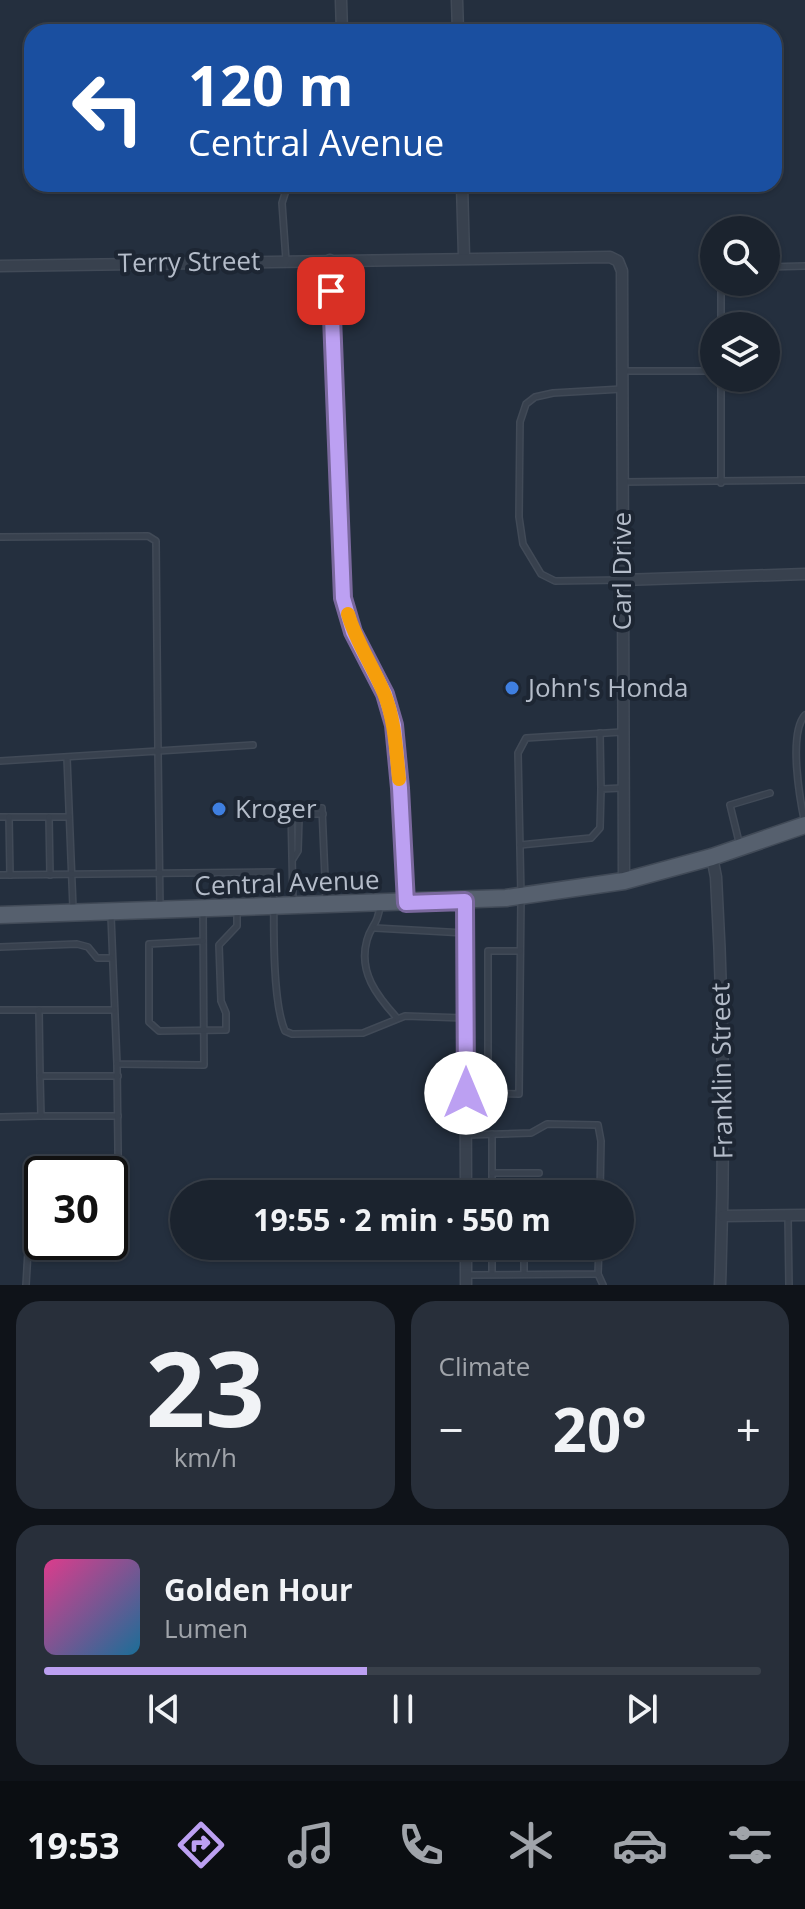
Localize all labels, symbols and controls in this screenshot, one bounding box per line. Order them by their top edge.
text: 120 m [188,46,354,122]
icon: left [56,56,160,160]
text: Central Avenue [188,118,444,167]
map controls [700,216,780,392]
button: search [700,216,780,296]
street label: Terry Street [117,242,261,280]
pin [297,257,365,325]
icon: arrive [309,269,353,313]
button: layers [700,312,780,392]
street label: Carl Drive [603,512,639,630]
place label: John's Honda [525,669,688,705]
marker: John's Honda [503,679,521,697]
place label: Kroger [235,790,317,826]
marker: Kroger [210,800,228,818]
street label: Central Avenue [194,861,380,903]
street label: Franklin Street [701,982,741,1160]
position arrow [424,1051,508,1135]
speed limit sign: 30 [24,1156,128,1260]
text: 19:55 · 2 min · 550 m [253,1199,551,1240]
text: 23 [146,1316,265,1457]
text: Climate [439,1348,530,1384]
text: 20° [553,1388,647,1470]
text: − [439,1399,464,1459]
text: + [736,1399,761,1459]
text: km/h [174,1439,237,1475]
text: Golden Hour [164,1569,353,1610]
text: Lumen [164,1610,248,1646]
icon: previous [142,1687,186,1731]
icon: pause [381,1687,425,1731]
icon: next [620,1687,664,1731]
icon: directions [173,1817,229,1873]
icon: music [283,1817,339,1873]
icon: phone [393,1817,449,1873]
icon: climate [503,1817,559,1873]
icon: car [612,1817,668,1873]
icon: filters [722,1817,778,1873]
text: 19:53 [27,1821,119,1870]

